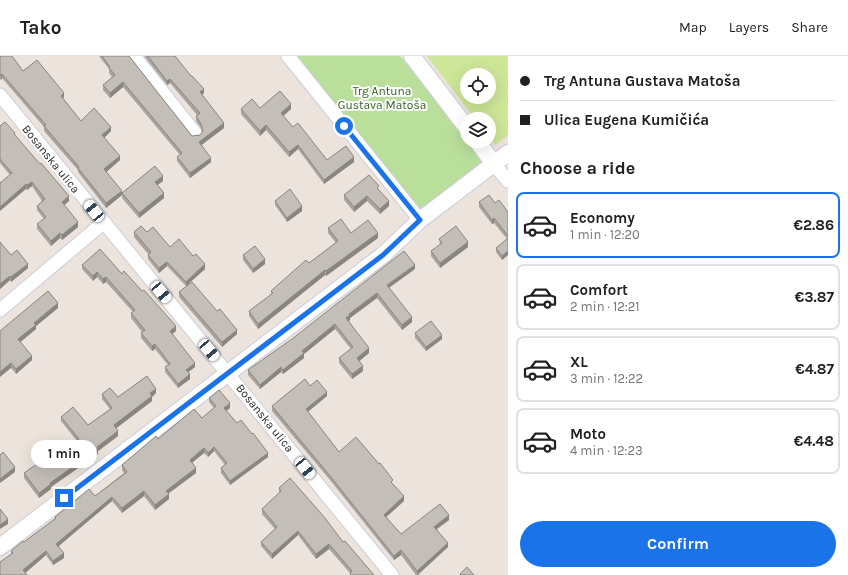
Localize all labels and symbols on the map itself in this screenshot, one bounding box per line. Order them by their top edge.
park label: Trg Antuna Gustava Matoša [338,84,426,112]
route start [335,117,353,135]
street label: Bosanska ulica [19,122,83,196]
car [82,198,106,224]
car [149,279,173,305]
car [197,337,221,363]
street label: Bosanska ulica [233,381,297,455]
callout: 1 min [31,440,97,468]
car [293,455,317,481]
route end [55,489,73,507]

